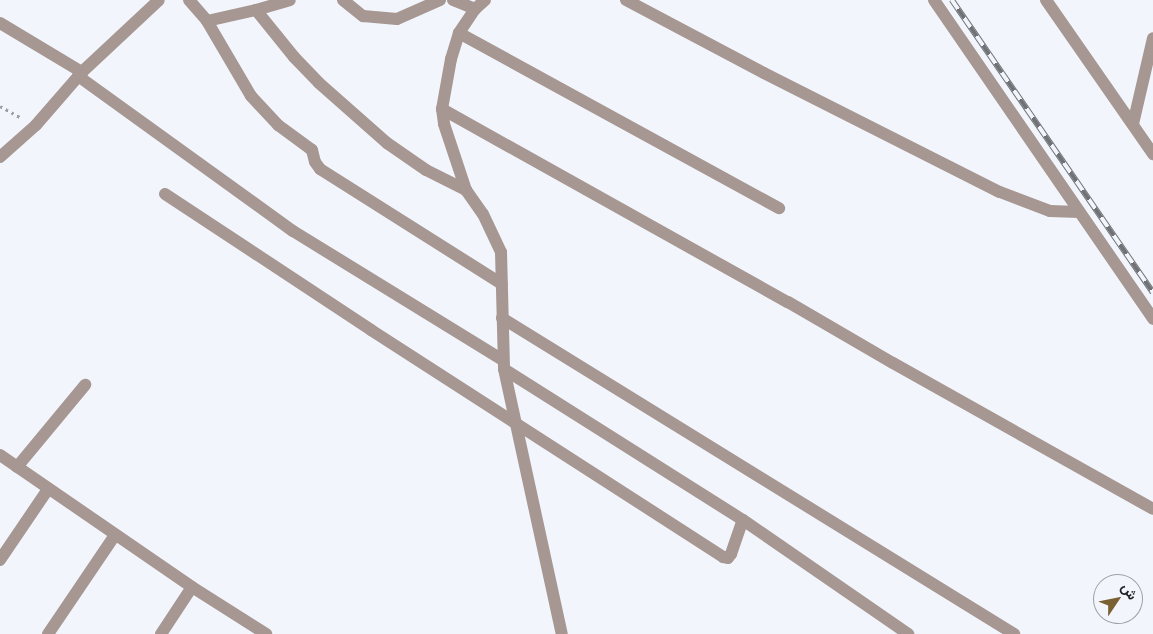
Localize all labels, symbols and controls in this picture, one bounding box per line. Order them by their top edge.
north arrow [1093,574,1143,624]
text: ش [1117,579,1142,603]

